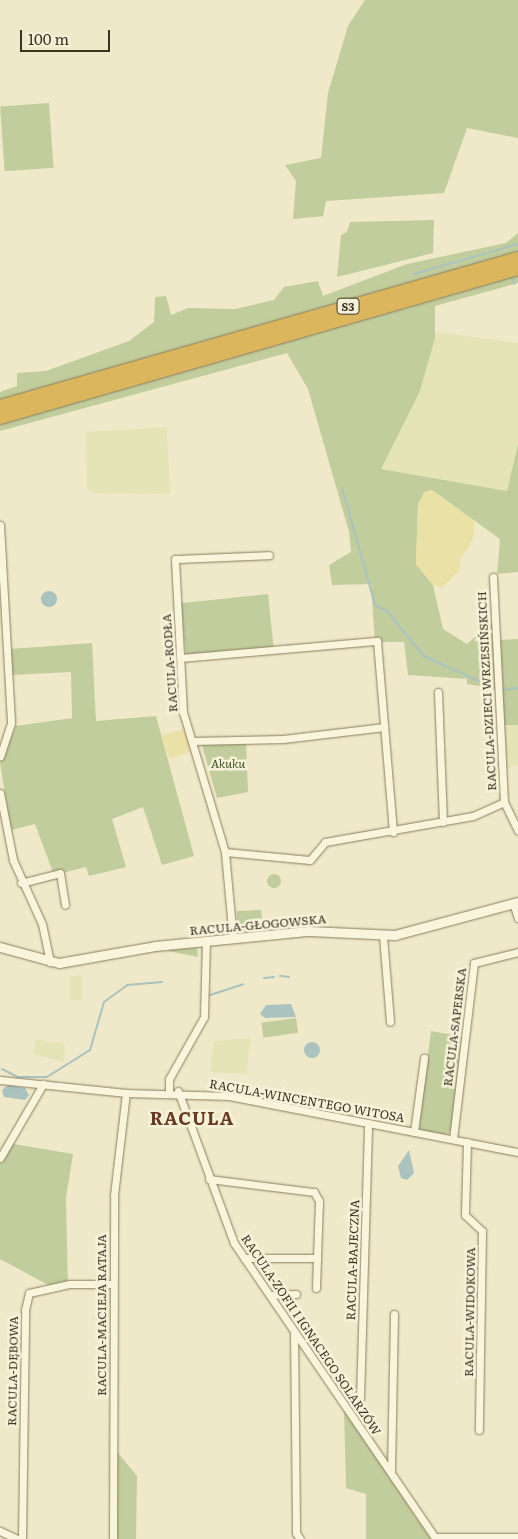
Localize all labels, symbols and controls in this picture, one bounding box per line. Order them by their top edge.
scale bar [22,20,112,52]
text: 100 m [28,27,69,50]
road number: S3 [336,298,360,314]
street label: RACULA-DZIECI WRZESIŃSKICH [475,591,499,791]
street label: RACULA-RODŁA [159,613,181,713]
park label: Akuku [211,757,245,771]
street label: RACULA-GŁOGOWSKA [189,912,327,938]
street label: RACULA-SAPERSKA [441,967,469,1087]
street label: RACULA-WINCENTEGO WITOSA [208,1077,406,1125]
district label: RACULA [149,1107,235,1129]
street label: RACULA-BAJECZNA [344,1199,362,1321]
street label: RACULA-ZOFII I IGNACEGO SOLARZÓW [238,1232,384,1438]
street label: RACULA-MACIEJA RATAJA [95,1234,109,1396]
street label: RACULA-WIDOKOWA [462,1247,478,1377]
street label: RACULA-DĘBOWA [5,1316,21,1426]

